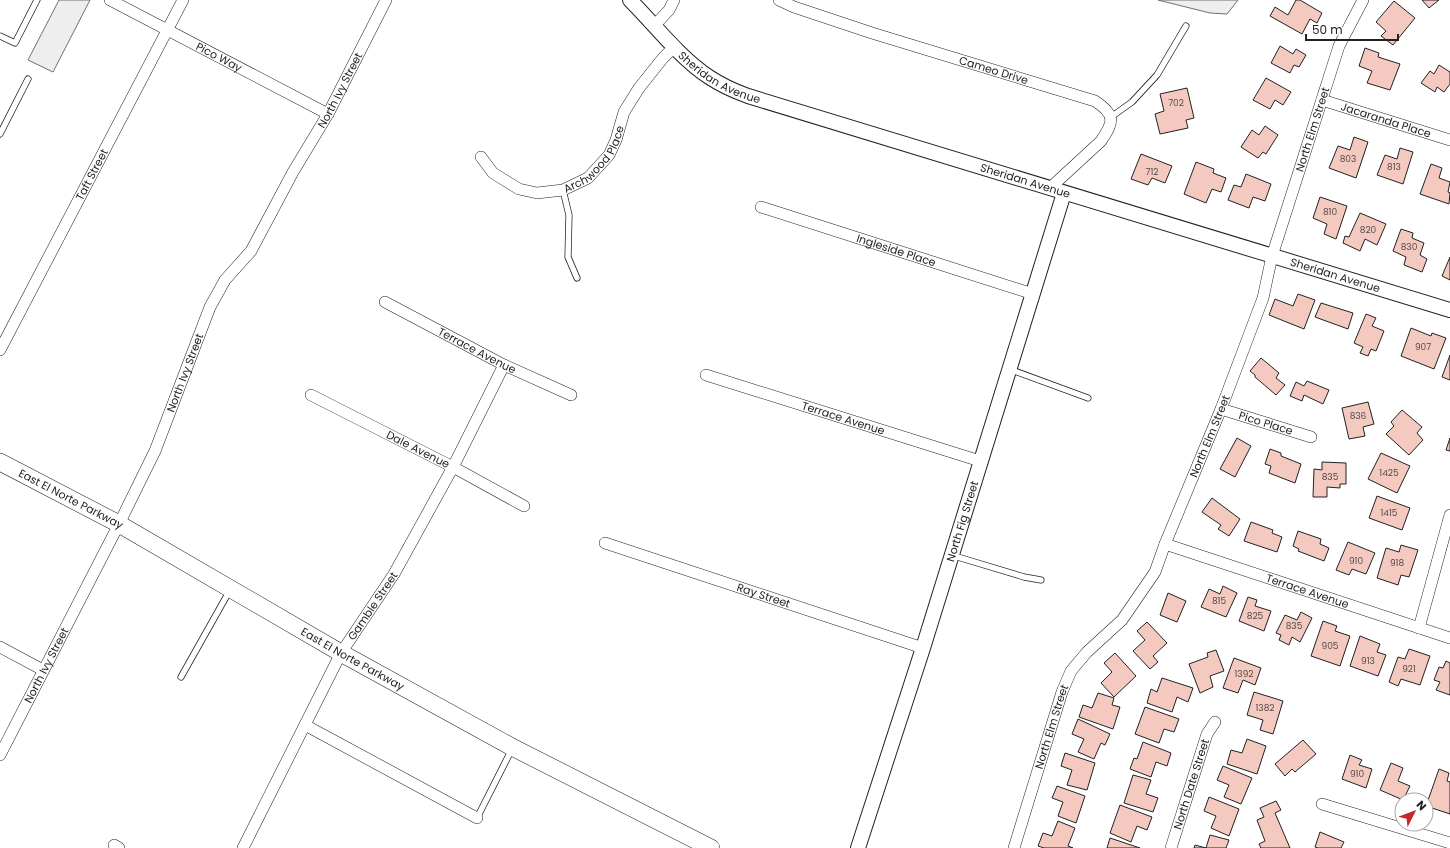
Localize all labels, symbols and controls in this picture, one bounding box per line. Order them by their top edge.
scale bar [1306,16,1398,42]
text: 50 m [1312,21,1343,38]
street label: Pico Way [193,38,246,76]
street label: Sheridan Avenue [675,48,763,107]
street label: North Ivy Street [313,50,366,131]
street label: Cameo Drive [957,52,1030,88]
street label: North Elm Street [1291,85,1333,174]
house number: 702 [1168,97,1184,109]
street label: Jacaranda Place [1339,98,1433,142]
street label: Archwood Place [561,123,628,197]
street label: Taft Street [72,146,112,203]
house number: 803 [1340,153,1356,165]
street label: Sheridan Avenue [978,159,1073,202]
house number: 813 [1387,161,1401,173]
house number: 712 [1146,166,1158,178]
house number: 810 [1323,206,1337,218]
house number: 820 [1360,224,1377,236]
street label: Ingleside Place [855,230,938,270]
house number: 830 [1401,241,1418,253]
street label: Sheridan Avenue [1288,254,1382,296]
street label: Terrace Avenue [435,323,519,377]
street label: North Ivy Street [163,331,207,414]
house number: 907 [1415,341,1431,353]
street label: North Elm Street [1185,393,1234,480]
street label: Terrace Avenue [800,398,887,439]
street label: Pico Place [1237,407,1295,439]
house number: 836 [1350,410,1367,422]
street label: Dale Avenue [384,427,453,472]
street label: East El Norte Parkway [16,465,127,533]
house number: 1425 [1379,467,1399,479]
house number: 835 [1322,471,1339,483]
street label: North Fig Street [942,479,982,564]
house number: 1415 [1380,507,1398,519]
house number: 910 [1349,555,1363,567]
house number: 918 [1390,557,1404,569]
street label: Gamble Street [344,568,401,643]
street label: Terrace Avenue [1264,570,1351,612]
street label: Ray Street [735,579,792,612]
house number: 815 [1212,595,1226,607]
house number: 825 [1247,610,1264,622]
house number: 835 [1286,620,1303,632]
street label: East El Norte Parkway [298,623,408,695]
street label: North Ivy Street [20,625,72,706]
house number: 905 [1322,640,1339,652]
house number: 913 [1361,655,1375,667]
house number: 921 [1402,663,1416,675]
house number: 1392 [1234,668,1254,680]
street label: North Elm Street [1031,682,1072,771]
house number: 1382 [1255,702,1275,714]
street label: North Date Street [1169,737,1213,831]
house number: 910 [1350,768,1364,780]
north arrow [1394,792,1434,832]
text: N [1413,797,1430,814]

